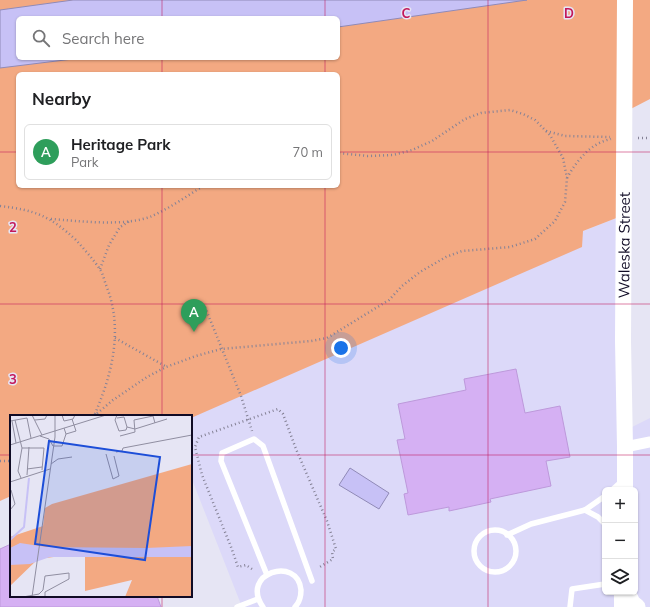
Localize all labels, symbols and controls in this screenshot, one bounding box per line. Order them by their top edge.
text: C [402,5,411,21]
text: D [564,5,574,21]
search box [16,16,340,60]
icon: search [30,27,52,49]
text: Search here [62,29,144,48]
text: Nearby [32,88,91,109]
text: Heritage Park [71,135,170,154]
text: A [41,144,51,160]
text: 70 m [293,144,323,160]
text: Park [71,154,98,170]
street label: Waleska Street [614,192,633,298]
text: 2 [9,219,17,235]
pin: A [181,299,207,332]
your location [331,338,351,358]
text: 3 [9,371,17,387]
inset map [10,415,192,597]
map controls [602,487,638,595]
button: + [602,487,638,523]
button: − [602,523,638,559]
button: layers [602,559,638,595]

